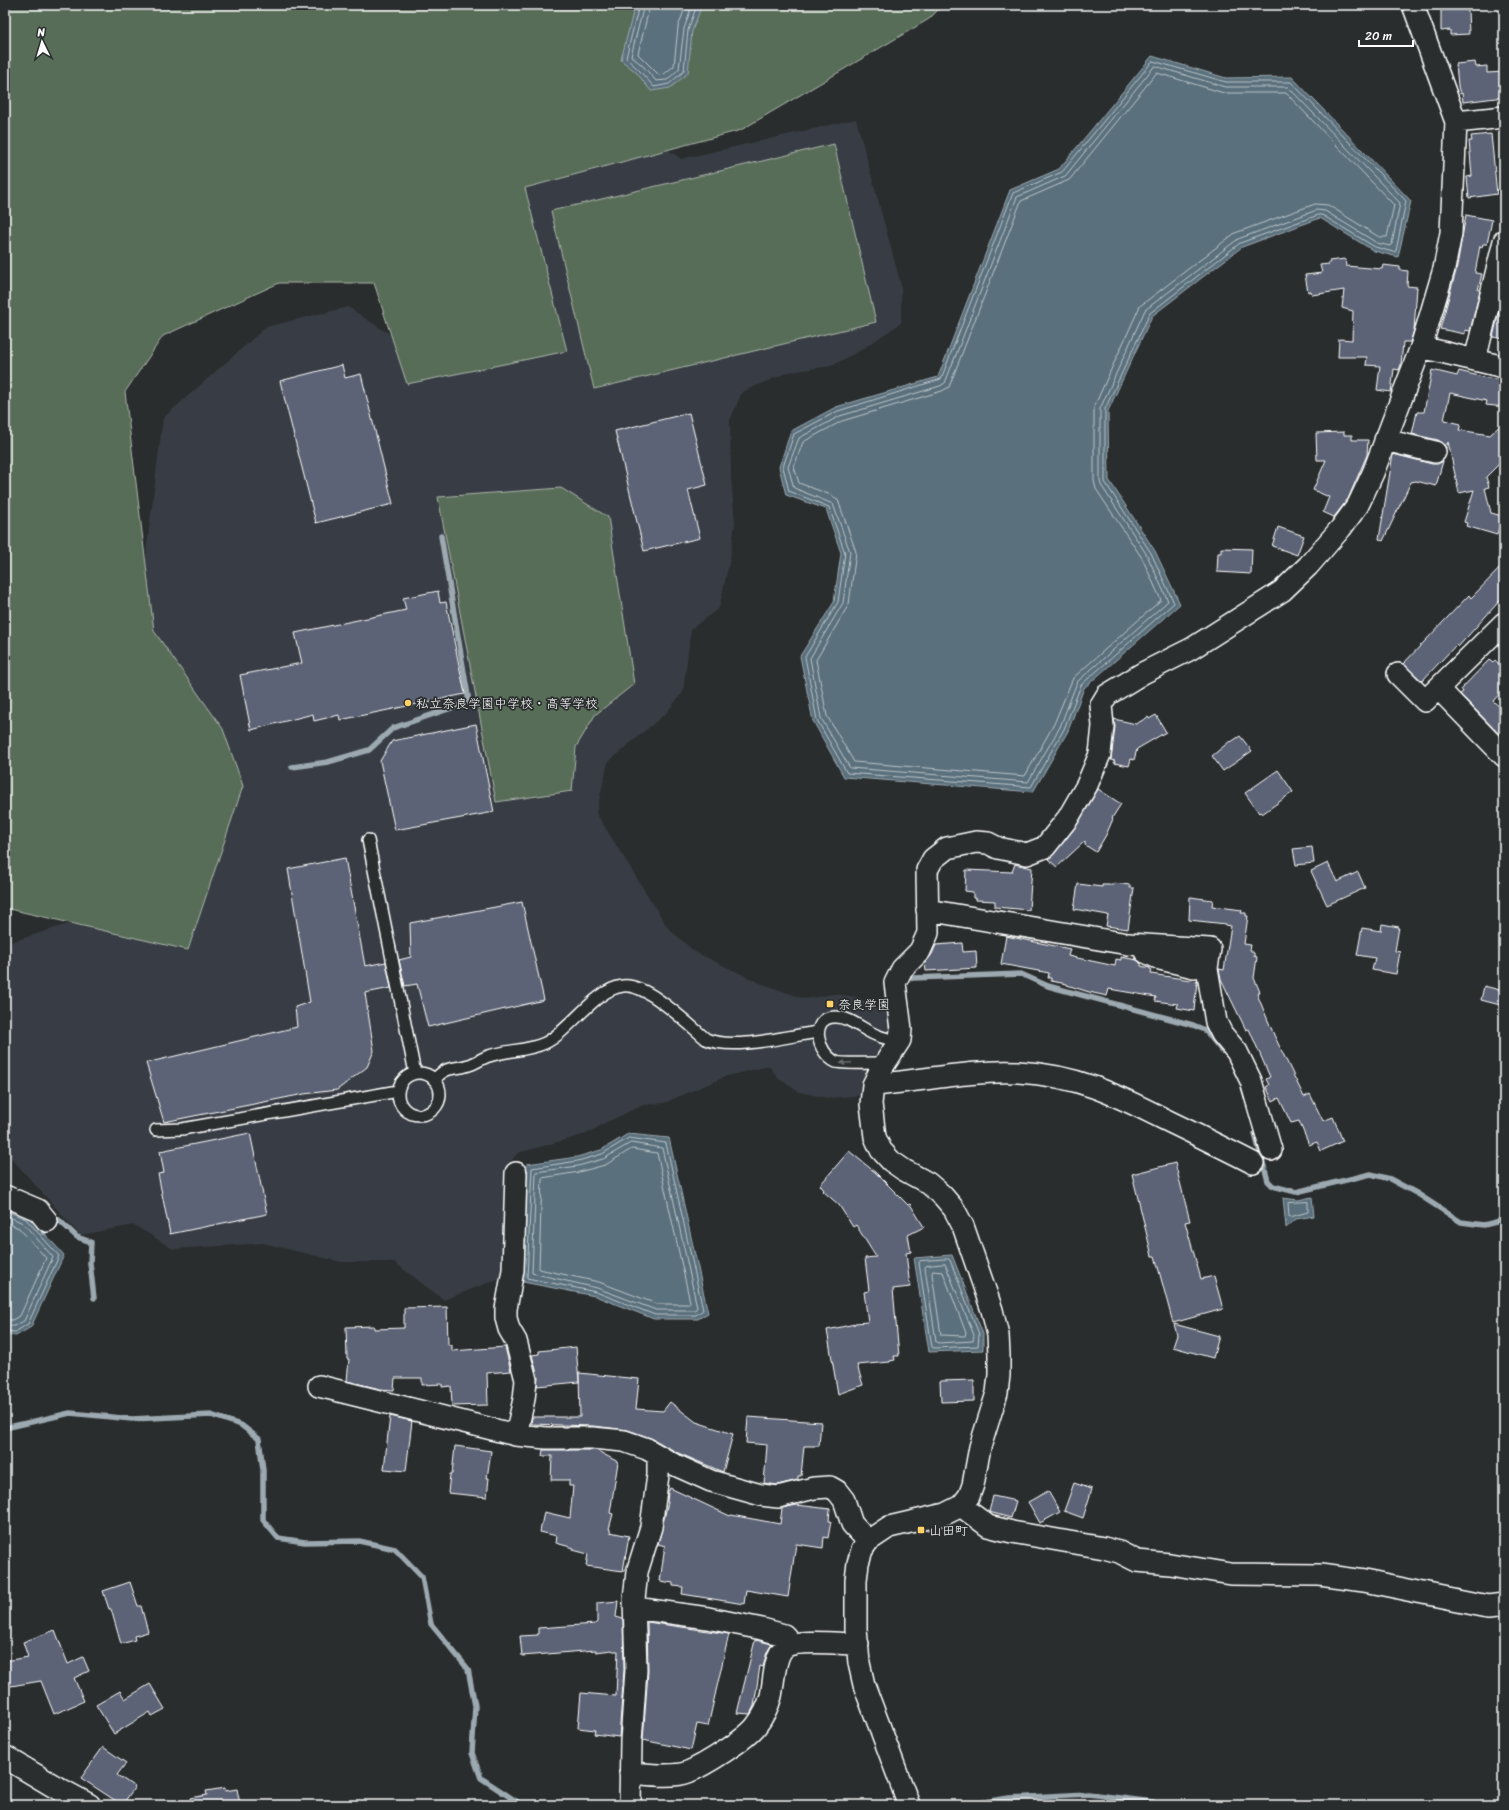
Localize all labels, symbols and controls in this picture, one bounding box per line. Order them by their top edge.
north arrow [22,22,62,62]
scale bar [1359,22,1413,48]
text: N [36,23,46,42]
text: 20 m [1365,25,1392,47]
place label: 私立奈良学園中学校・高等学校 [416,692,598,715]
marker: 私立奈良学園中学校・高等学校 [403,698,413,708]
place label: 奈良学園 [838,993,890,1016]
marker: 奈良学園 [825,999,835,1009]
one-way arrow [839,1060,852,1066]
place label: 山田町 [929,1519,968,1542]
marker: 山田町 [916,1525,926,1535]

